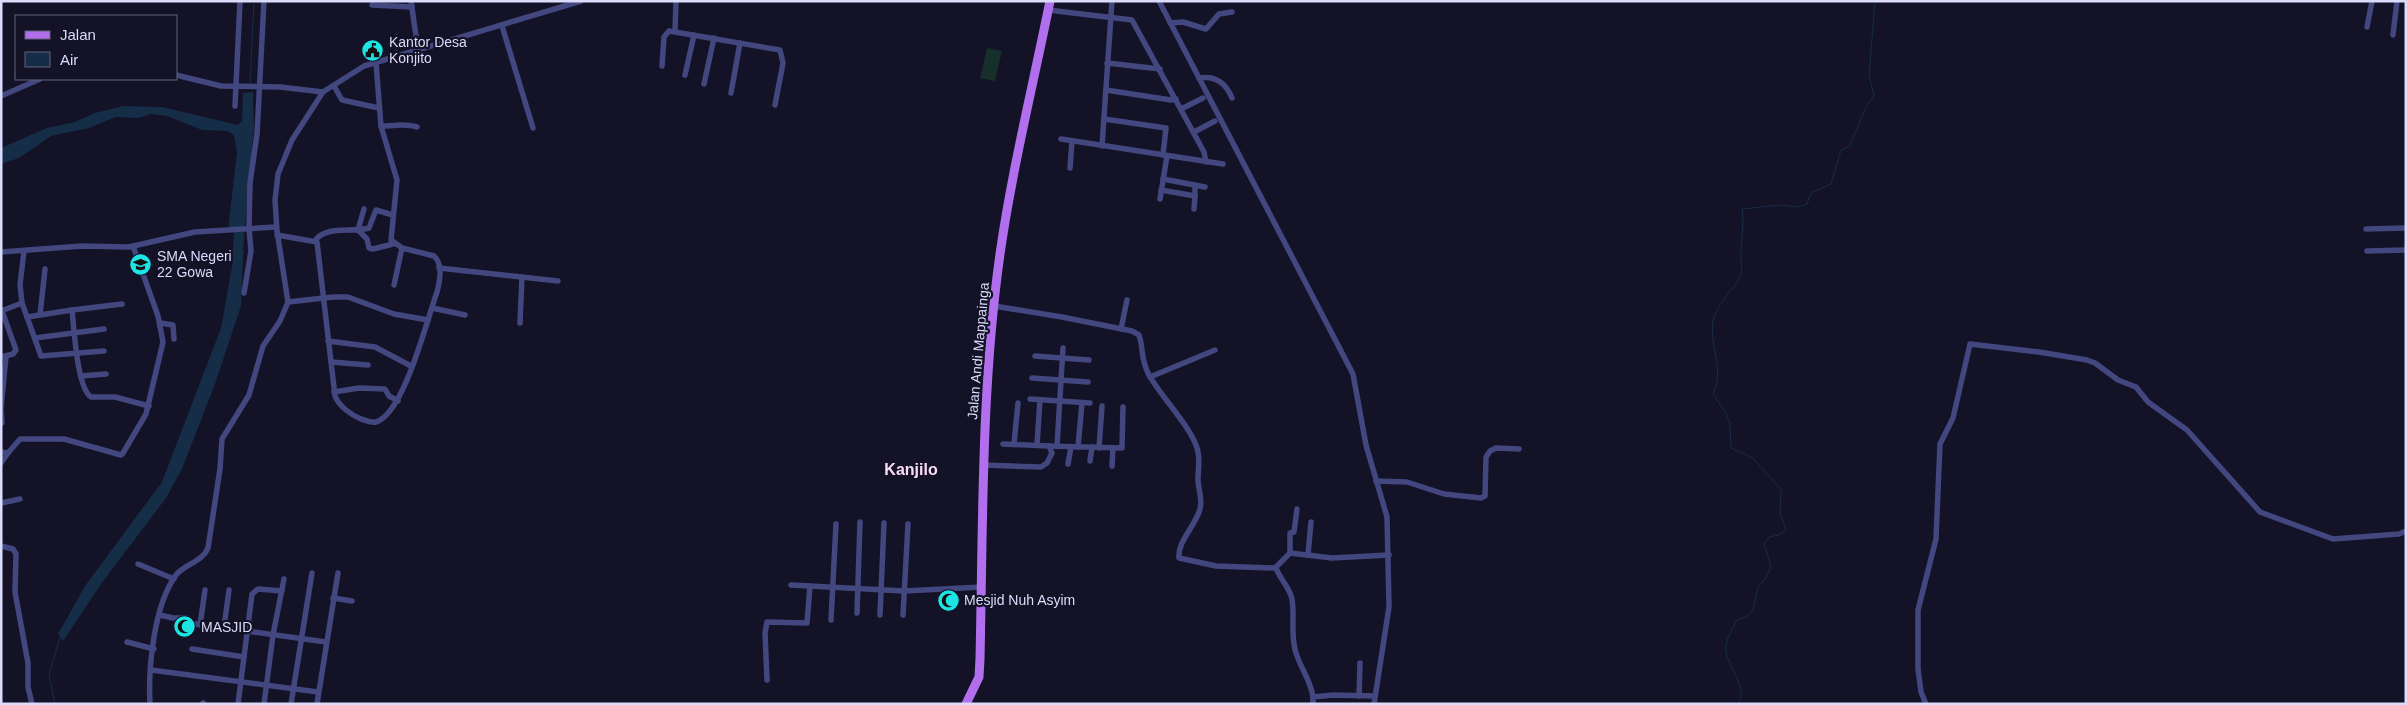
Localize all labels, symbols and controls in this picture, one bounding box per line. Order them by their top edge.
legend [15,15,178,80]
text: Jalan [60,26,96,43]
place label: Kantor Desa Konjito [389,34,467,66]
public building icon: Kantor Desa Konjito [361,38,385,62]
text: Air [60,51,78,68]
place label: SMA Negeri 22 Gowa [157,248,232,280]
school or university icon: SMA Negeri 22 Gowa [129,252,153,276]
street label: Jalan Andi Mappainga [964,281,992,420]
district label: Kanjilo [884,461,938,478]
mosque icon: Mesjid Nuh Asyim [936,588,960,612]
place label: Mesjid Nuh Asyim [964,592,1075,608]
mosque icon: MASJID [173,615,197,639]
place label: MASJID [201,619,252,635]

